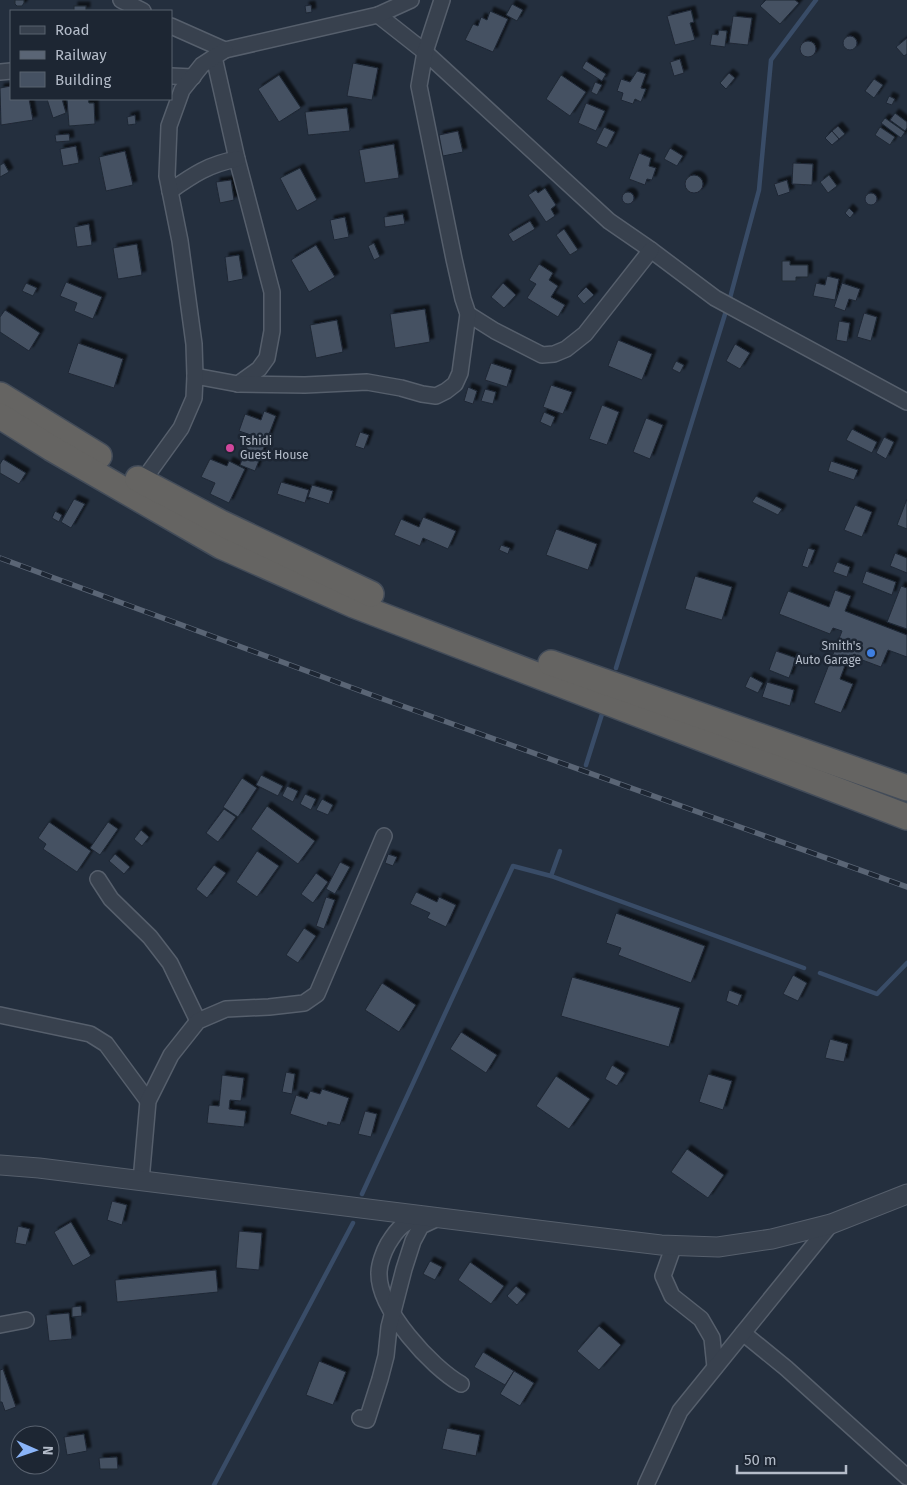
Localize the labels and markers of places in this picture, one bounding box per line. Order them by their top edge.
place label: Tshidi Guest House [240,434,309,462]
marker: Tshidi Guest House [224,442,236,454]
place label: Smith's Auto Garage [795,639,861,667]
marker: Smith's Auto Garage [865,647,877,659]

